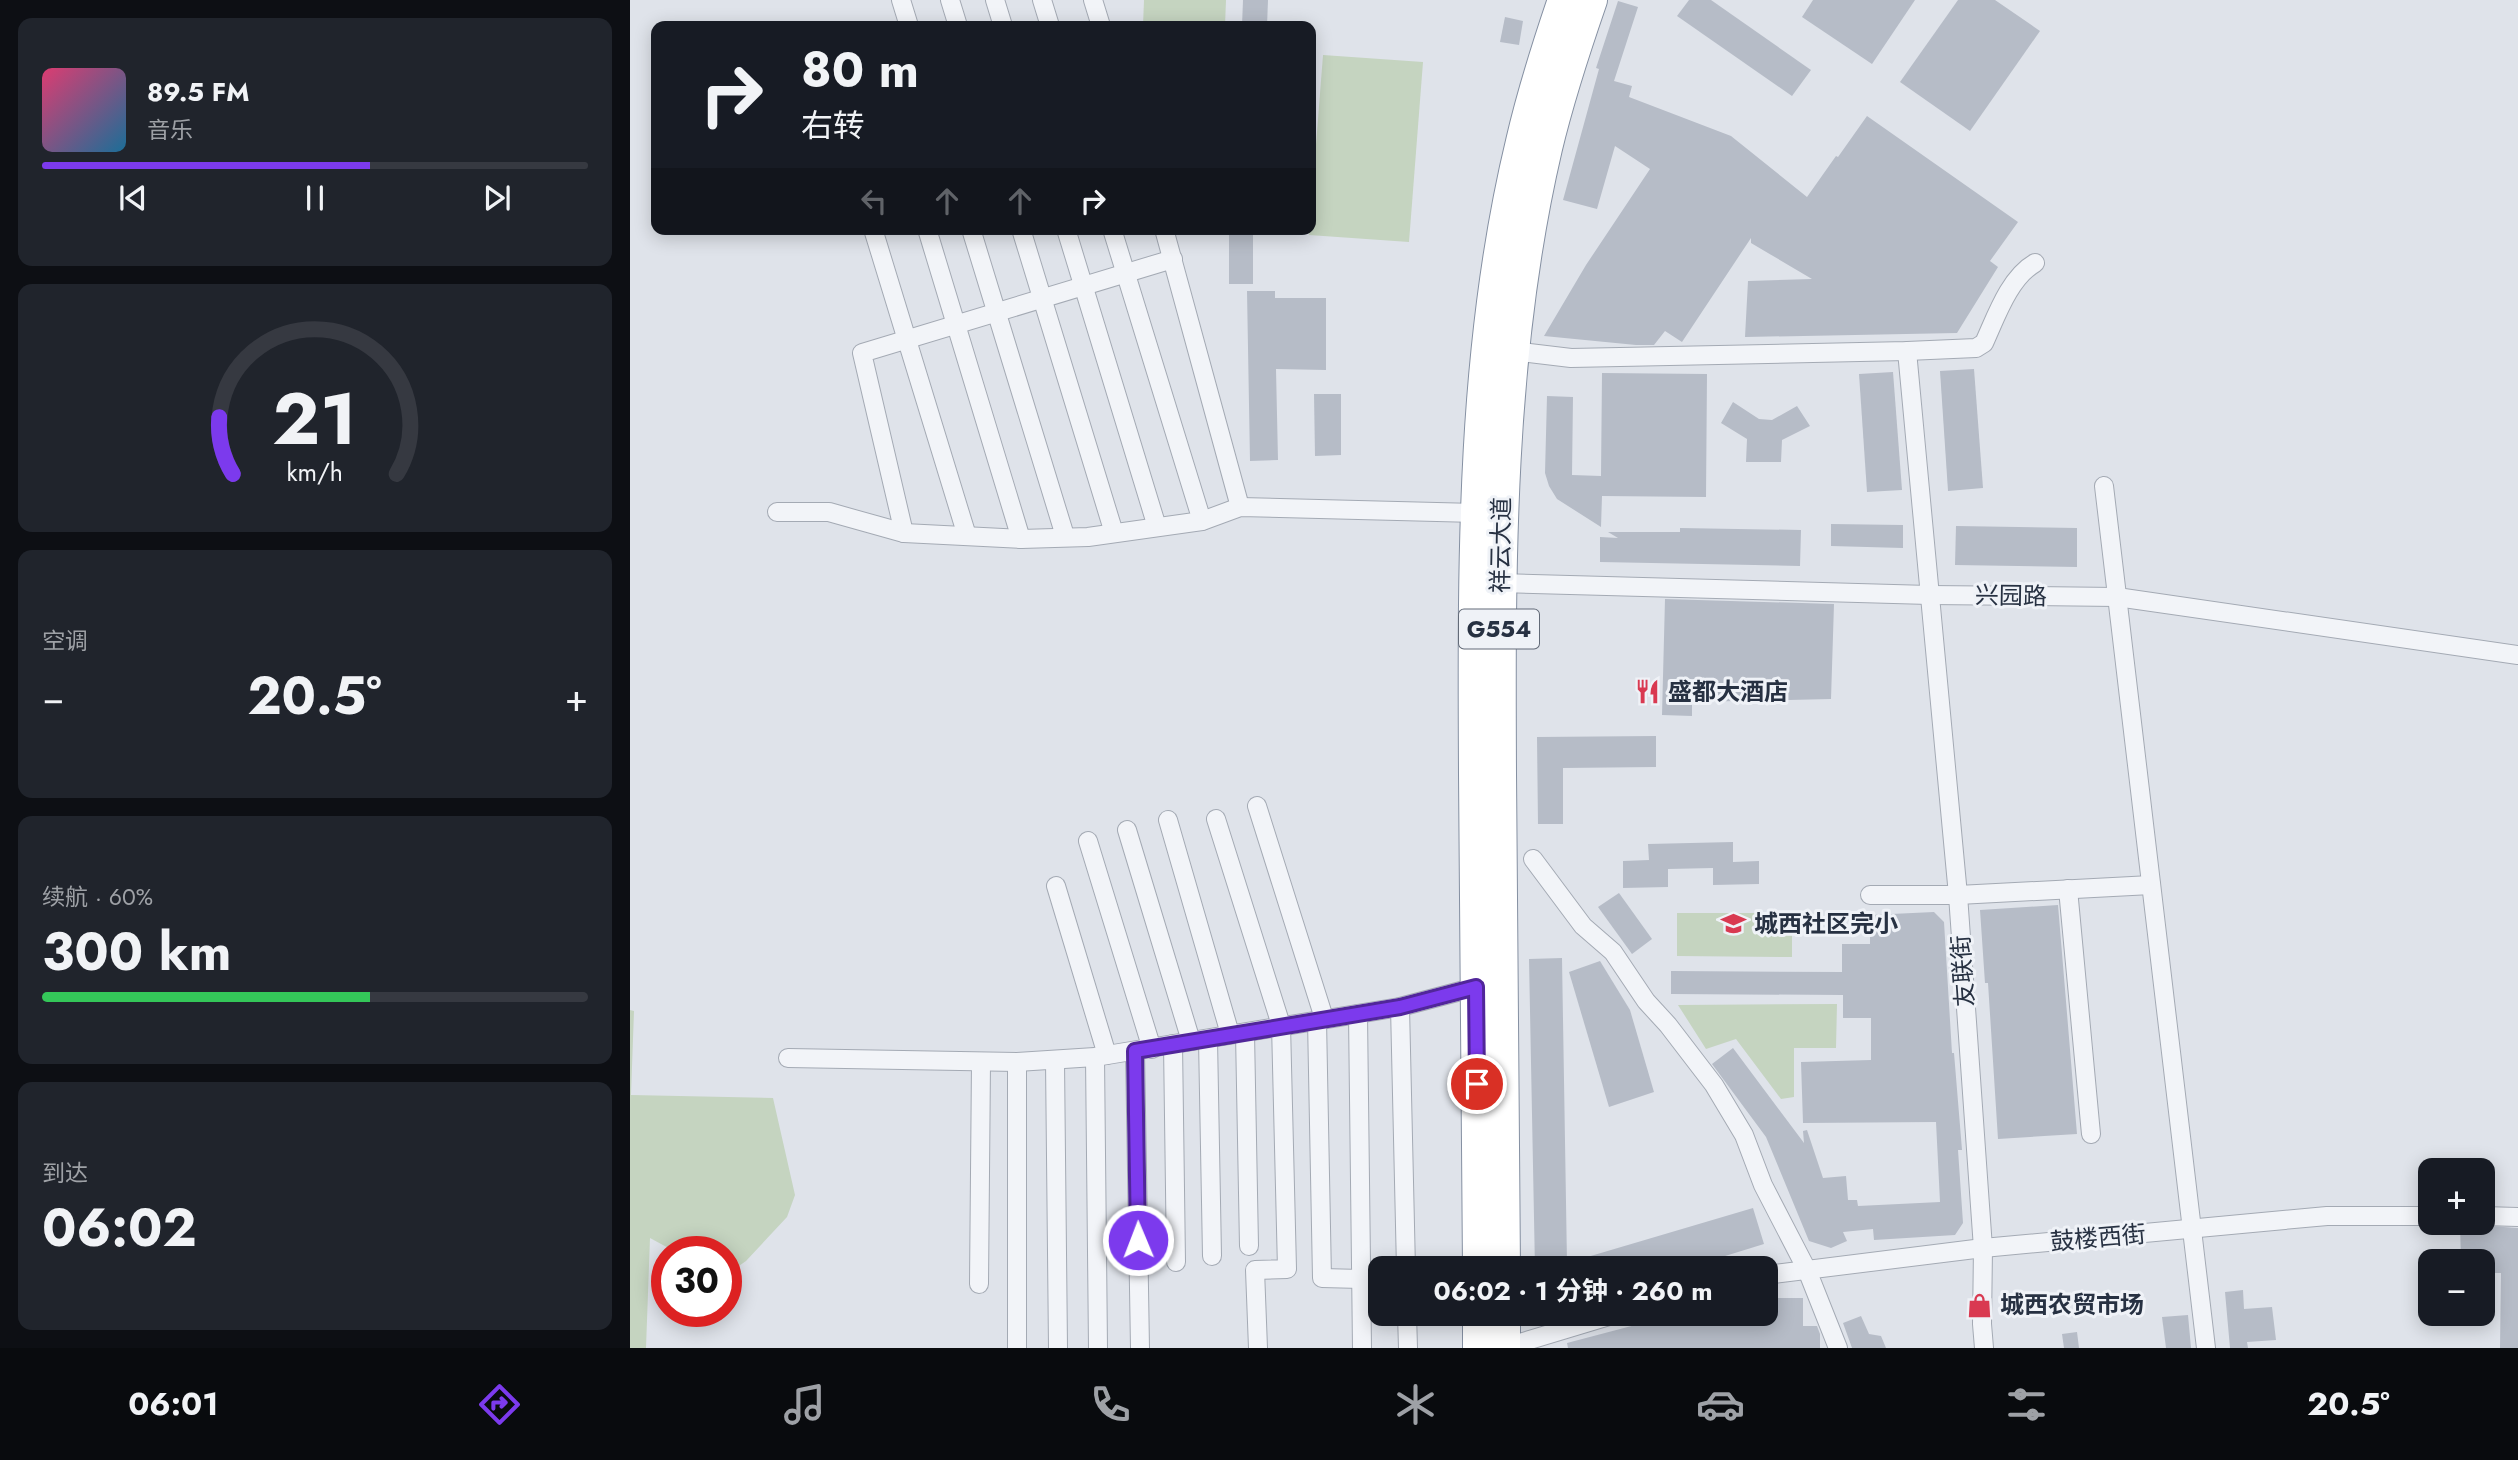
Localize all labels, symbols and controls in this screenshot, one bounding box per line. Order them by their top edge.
text: 80 m [801,35,919,105]
icon: right [686,49,777,140]
text: 89.5 FM [147,73,249,111]
text: 右转 [801,103,865,149]
text: 音乐 [147,113,193,147]
icon: previous [114,179,152,217]
icon: pause [296,179,334,217]
icon: next [478,179,516,217]
icon: left [855,182,893,220]
icon: ahead [928,182,966,220]
icon: ahead [1001,182,1039,220]
icon: right [1074,182,1112,220]
text: 21 [273,366,357,471]
text: km/h [287,454,343,490]
street label: 祥云大道 [1482,497,1519,593]
street label: 兴园路 [1975,577,2047,614]
road number: G554 [1459,610,1539,649]
text: 空调 [42,624,88,658]
text: 20.5° [247,658,382,734]
text: − [42,670,64,725]
text: + [565,670,588,725]
place label: 盛都大酒店 [1668,674,1788,709]
restaurant icon: 盛都大酒店 [1634,678,1662,706]
text: 续航 · 60% [42,880,153,914]
place label: 城西社区完小 [1754,906,1898,941]
school or university icon: 城西社区完小 [1720,910,1748,938]
text: 300 km [42,914,231,990]
street label: 友联街 [1943,934,1982,1008]
pin [1447,1054,1507,1114]
icon: arrive [1458,1065,1496,1103]
text: 到达 [42,1156,88,1190]
map controls [2418,1158,2495,1326]
button: + [2418,1158,2495,1235]
text: 06:02 [42,1190,197,1266]
position arrow [1101,1203,1175,1277]
street label: 鼓楼西街 [2049,1216,2147,1259]
speed limit sign: 30 [651,1236,742,1327]
button: − [2418,1249,2495,1326]
text: 06:02 · 1 分钟 · 260 m [1433,1272,1713,1310]
place label: 城西农贸市场 [2000,1287,2144,1322]
shop icon: 城西农贸市场 [1966,1291,1994,1319]
icon: directions [475,1380,524,1429]
icon: music [780,1380,829,1429]
icon: phone [1086,1380,1135,1429]
icon: climate [1391,1380,1440,1429]
icon: car [1696,1380,1745,1429]
icon: filters [2002,1380,2051,1429]
text: 06:01 [128,1381,219,1427]
text: 20.5° [2307,1381,2390,1427]

